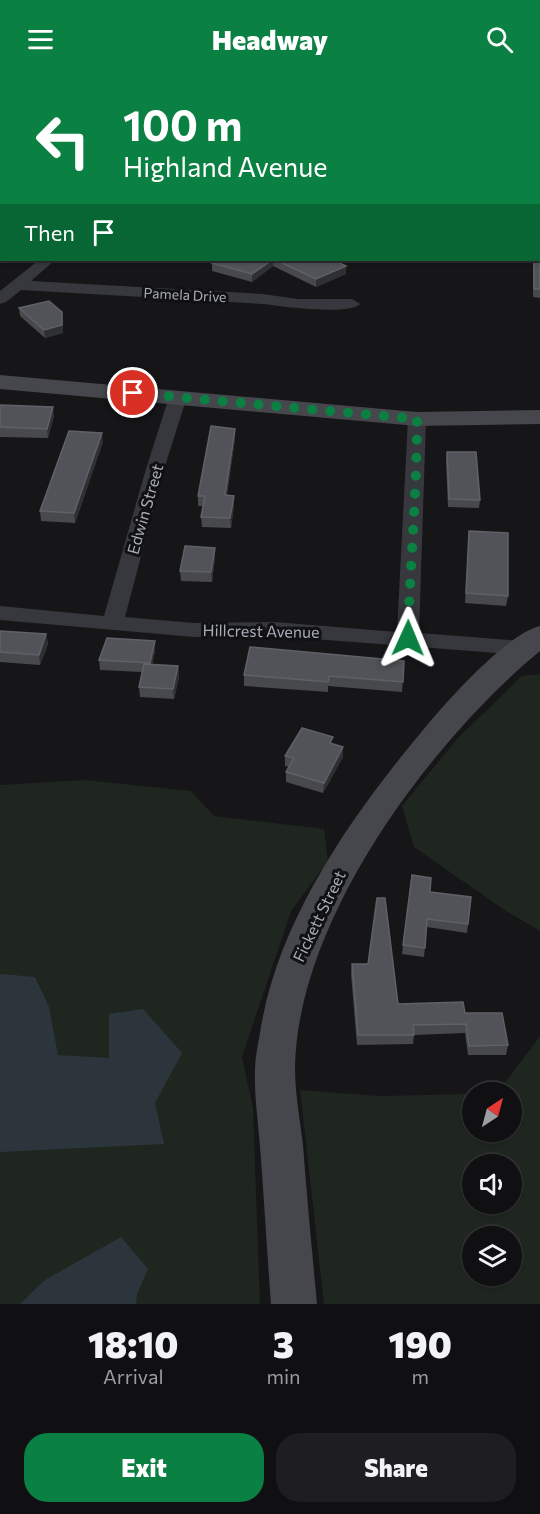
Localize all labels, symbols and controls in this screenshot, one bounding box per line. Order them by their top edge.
icon: menu [24,23,57,56]
text: Headway [212,23,328,56]
icon: search [483,23,516,56]
text: 100 m [123,98,243,150]
icon: left [24,102,102,180]
text: Highland Avenue [123,150,328,183]
icon: arrive [87,216,120,249]
text: Then [24,219,75,246]
street label: Pamela Drive [143,284,227,305]
pin [107,367,158,418]
icon: arrive [116,376,149,409]
street label: Edwin Street [123,461,167,556]
position arrow [376,606,440,670]
street label: Hillcrest Avenue [202,620,320,641]
street label: Fickett Street [288,867,349,965]
north arrow [462,1082,522,1142]
map controls [462,1082,522,1286]
button: sound [462,1154,522,1214]
button: layers [462,1226,522,1286]
text: 18:10 [88,1321,178,1365]
text: 3 [273,1321,294,1365]
text: 190 [389,1321,452,1365]
text: Arrival [103,1364,163,1388]
text: min [266,1364,301,1388]
text: m [412,1364,429,1388]
button: Exit [24,1433,264,1502]
button: Share [276,1433,516,1502]

